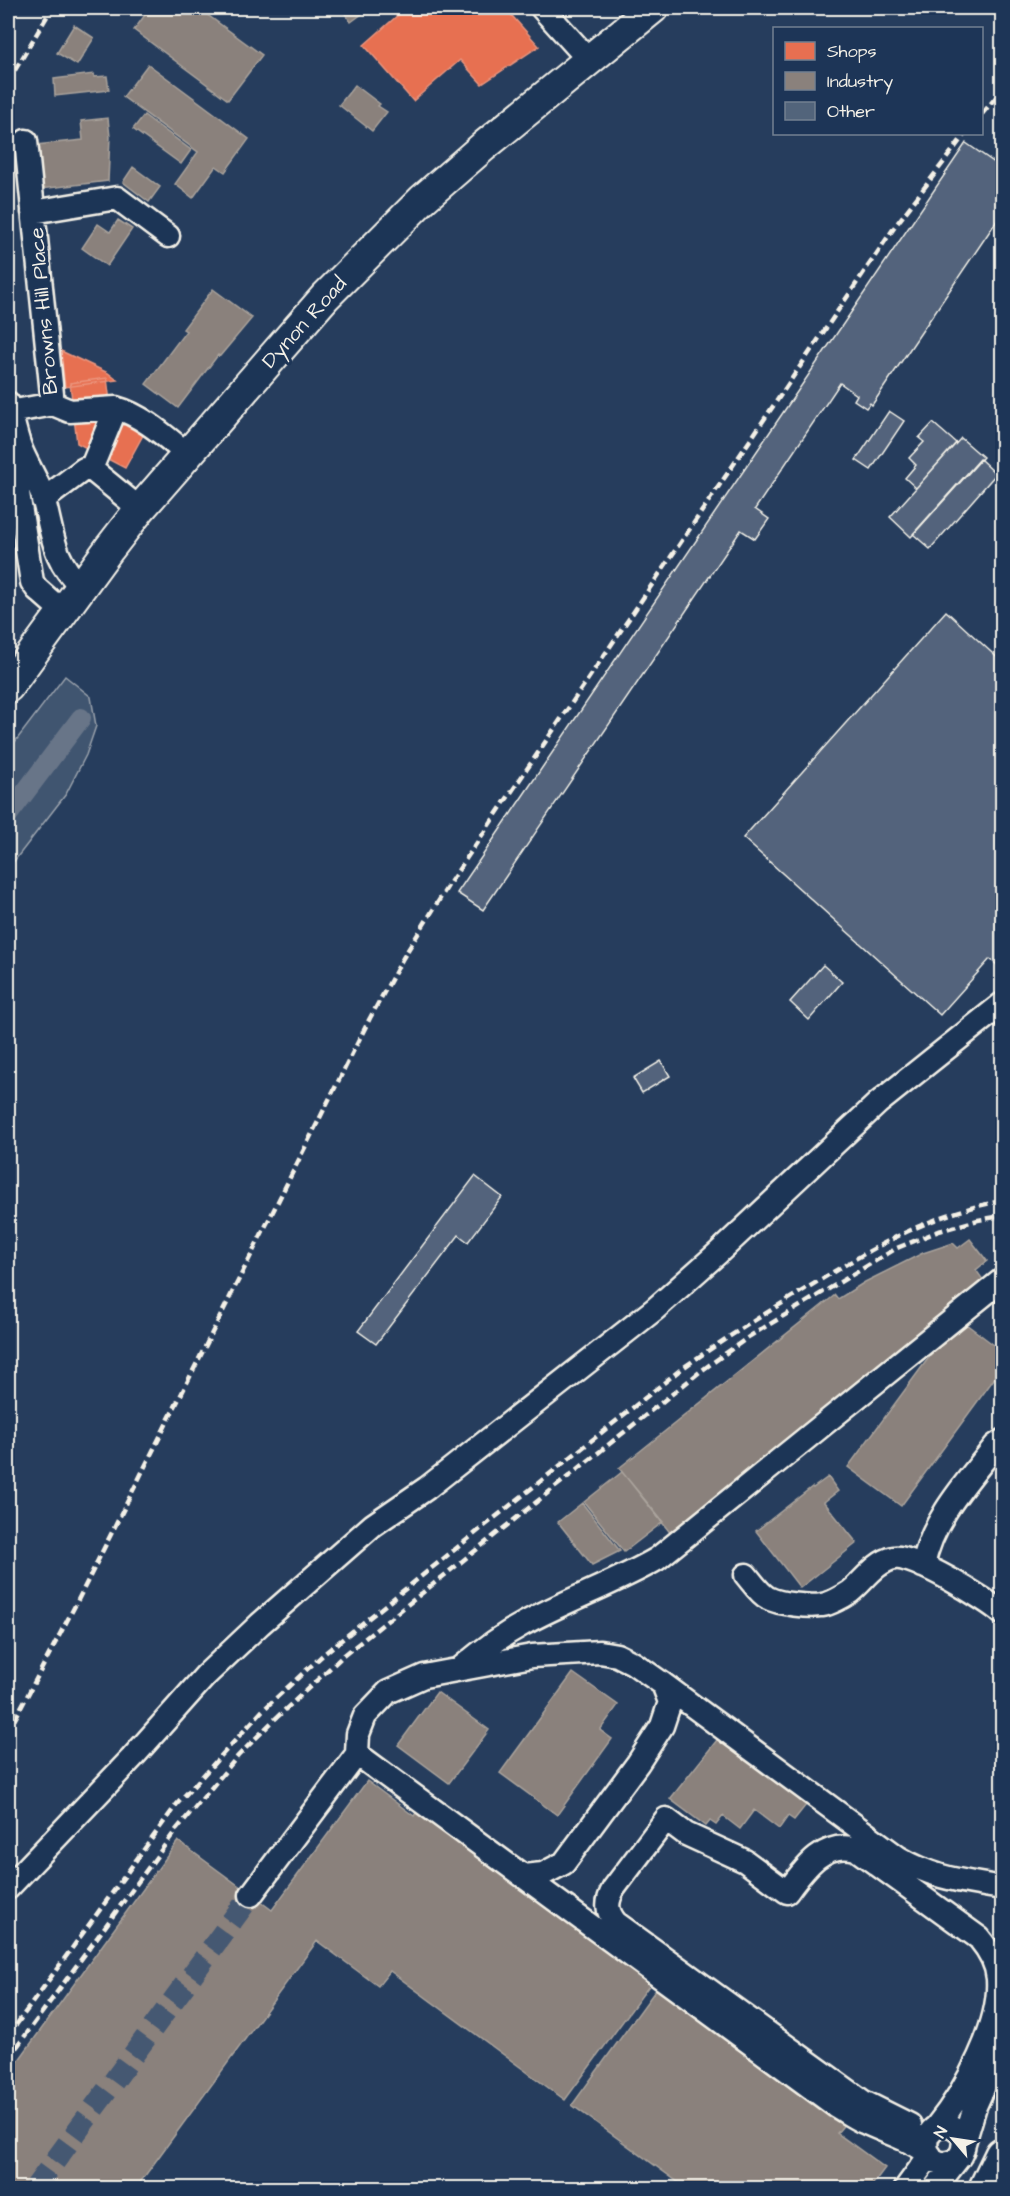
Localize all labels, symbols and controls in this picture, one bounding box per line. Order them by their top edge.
legend [773,27,983,135]
text: Shops [827,39,877,64]
text: Industry [827,69,893,95]
text: Other [827,99,875,124]
street label: Browns Hill Place [22,226,65,396]
street label: Dynon Road [255,270,355,376]
north arrow [923,2109,983,2169]
text: N [929,2122,953,2142]

